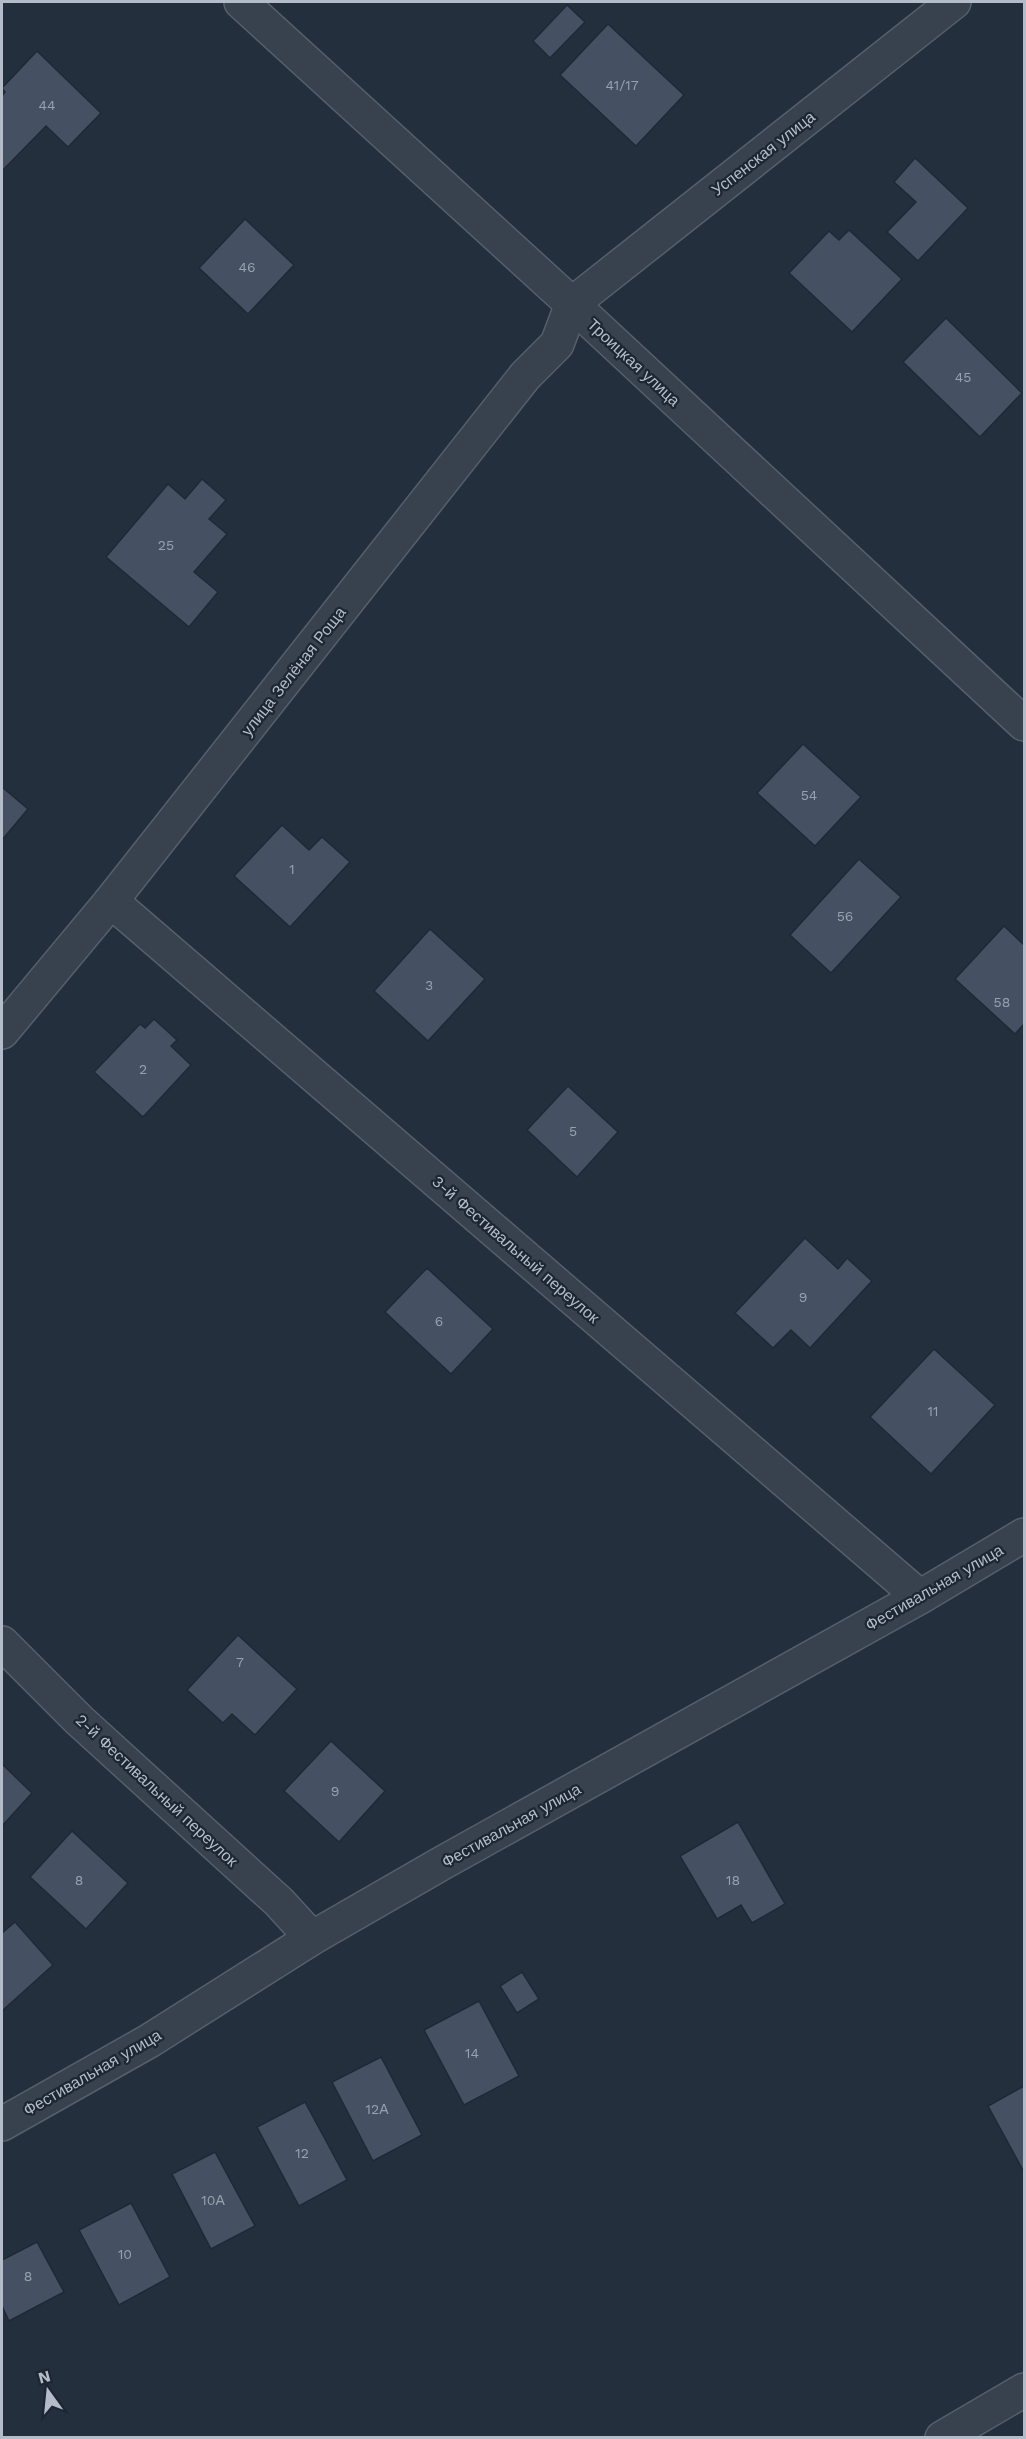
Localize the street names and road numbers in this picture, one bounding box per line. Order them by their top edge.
street label: Успенская улица [708,107,819,200]
street label: Троицкая улица [584,315,684,410]
street label: улица Зелёная Роща [237,603,350,740]
street label: 3-й Фестивальный переулок [428,1172,604,1328]
street label: Фестивальная улица [862,1540,1007,1635]
street label: 2-й Фестивальный переулок [72,1710,242,1871]
street label: Фестивальная улица [438,1779,584,1872]
street label: Фестивальная улица [20,2025,165,2120]

